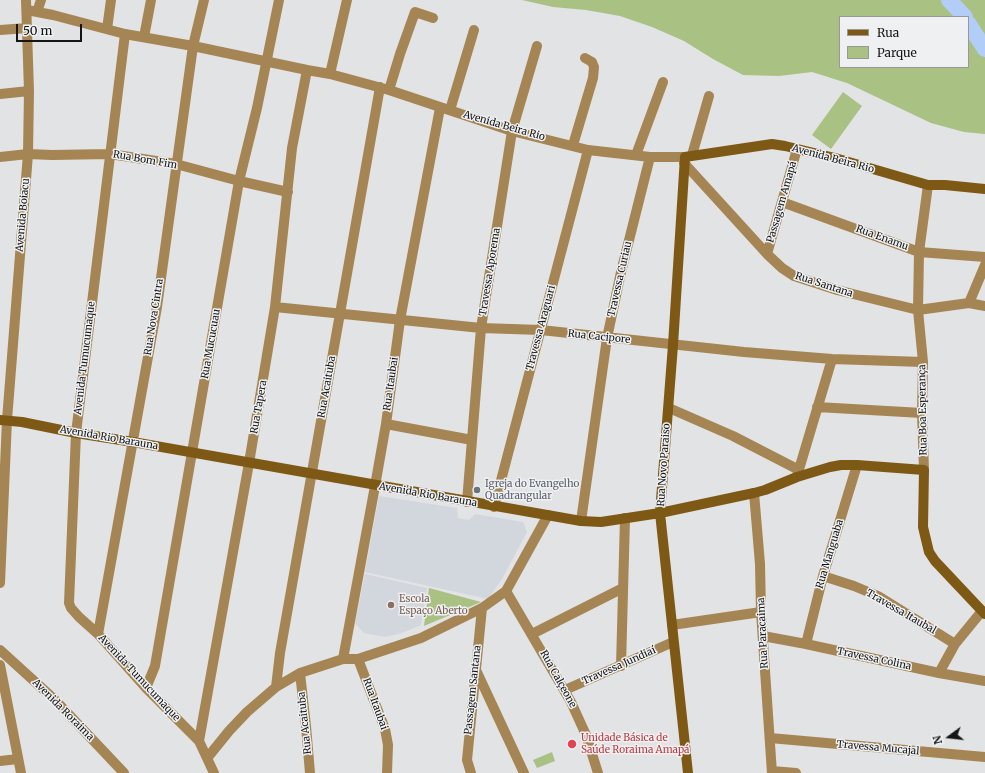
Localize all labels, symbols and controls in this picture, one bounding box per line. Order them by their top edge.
scale bar [18,16,84,42]
legend [839,16,969,68]
text: 50 m [23,23,52,38]
text: Rua [877,25,899,40]
text: Parque [877,45,917,60]
street label: Avenida Beira Rio [462,109,546,143]
street label: Avenida Beira Rio [791,142,875,176]
street label: Rua Bom Fim [112,148,178,172]
street label: Passagem Amapá [765,160,799,244]
street label: Avenida Boiacu [14,178,32,252]
street label: Rua Enamu [854,223,910,253]
street label: Travessa Aporema [477,227,503,317]
street label: Travessa Curiau [605,240,635,318]
street label: Rua Santana [794,270,854,300]
street label: Rua Nova Cintra [142,278,166,356]
street label: Travessa Araguari [524,284,558,372]
street label: Avenida Tumucumaque [72,301,98,415]
street label: Rua Mucucuau [199,308,223,380]
street label: Rua Cacipore [567,328,631,346]
street label: Rua Acaituba [316,355,338,419]
street label: Rua Itaubai [381,356,401,412]
street label: Rua Boa Esperança [916,364,930,456]
street label: Rua Tapera [248,379,270,435]
street label: Avenida Rio Barauna [59,423,159,453]
street label: Rua Novo Paraiso [655,423,673,507]
place label: Igreja do Evangelho Quadrangular [485,478,579,502]
street label: Avenida Rio Barauna [378,480,478,510]
marker: Igreja do Evangelho Quadrangular [472,485,482,495]
street label: Rua Manguaba [814,518,846,590]
street label: Travessa Itaubal [864,587,938,637]
place label: Escola Espaço Aberto [399,593,468,616]
street label: Rua Paracaima [755,597,771,669]
marker: Escola Espaço Aberto [386,600,396,610]
street label: Avenida Tumucumaque [96,632,182,724]
street label: Travessa Jundiaí [580,644,658,688]
street label: Passagem Santana [462,645,484,735]
street label: Travessa Colina [836,645,912,673]
street label: Rua Calçeone [537,648,579,710]
street label: Rua Itaubai [360,676,390,732]
street label: Avenida Roraima [30,677,96,743]
street label: Rua Acaituba [296,691,314,755]
north arrow [929,717,969,757]
place label: Unidade Básica de Saúde Roraima Amapá [581,732,689,756]
text: N [930,734,945,746]
marker: Unidade Básica de Saúde Roraima Amapá [566,738,578,750]
street label: Travessa Mucajal [836,738,920,758]

